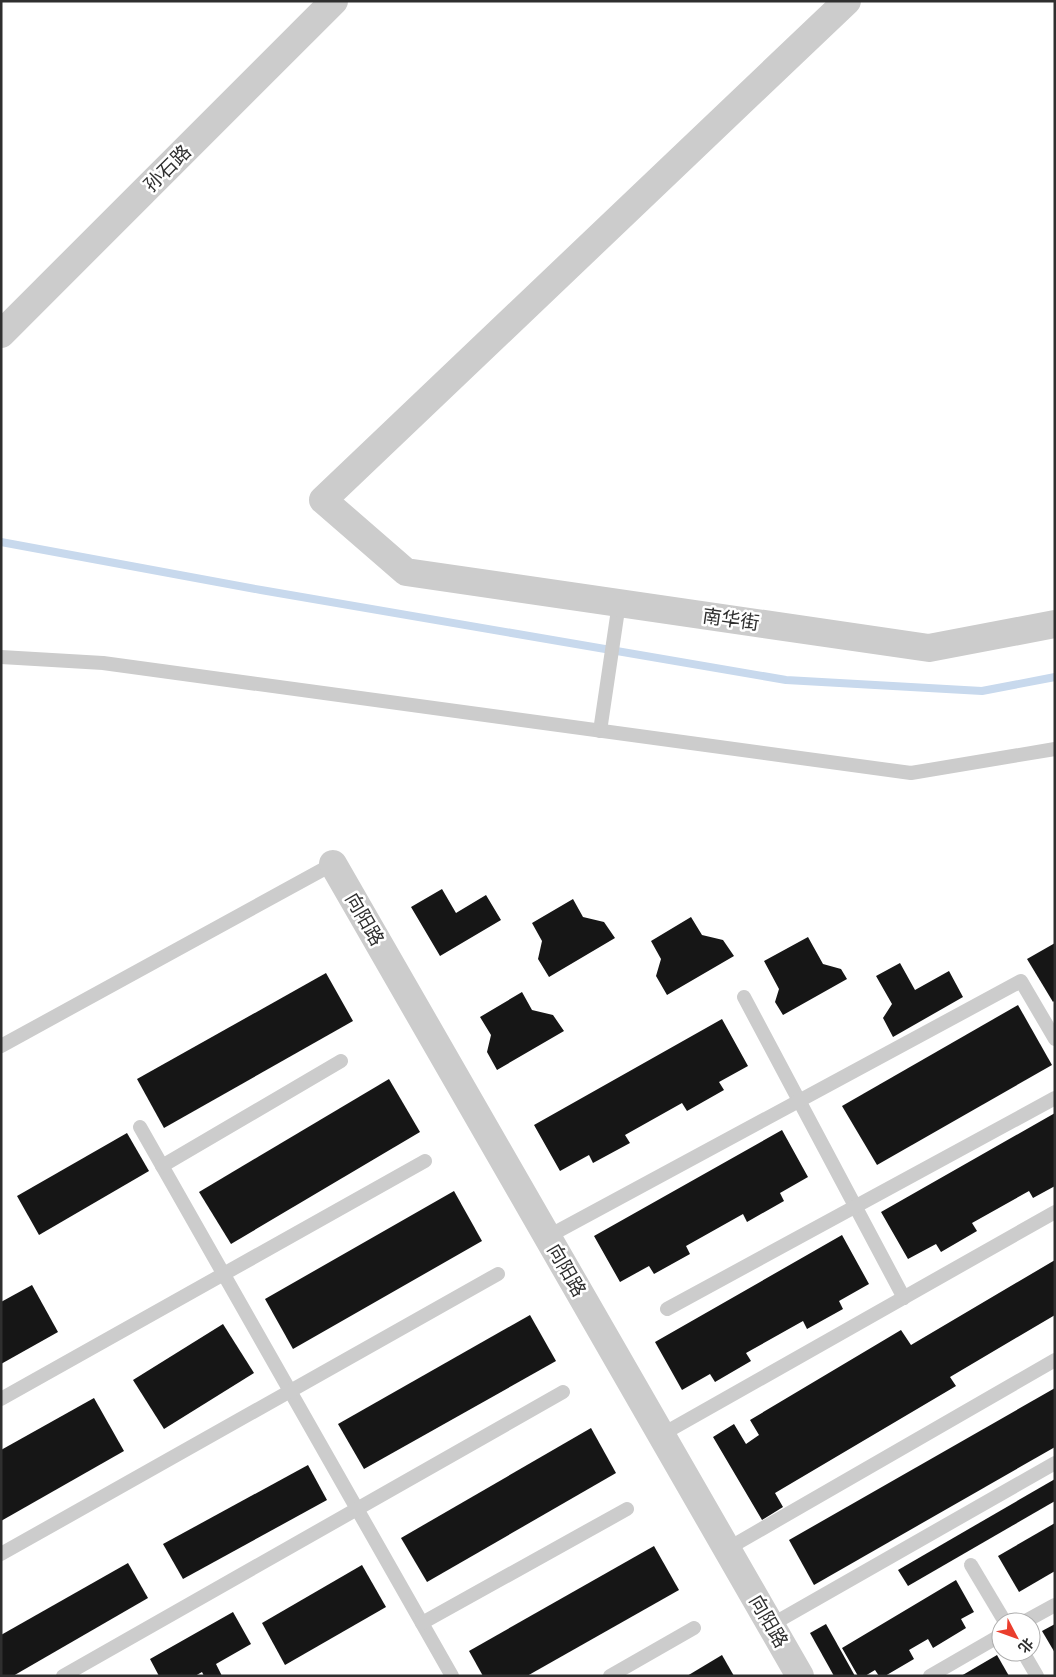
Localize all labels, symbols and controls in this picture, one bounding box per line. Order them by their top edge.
street label: 孙石路 [139,140,196,197]
street label: 南华街 [701,604,761,636]
street label: 向阳路 [339,889,389,950]
street label: 向阳路 [541,1240,591,1301]
street label: 向阳路 [743,1591,793,1652]
north arrow [991,1612,1041,1662]
text: 北 [1014,1634,1036,1656]

